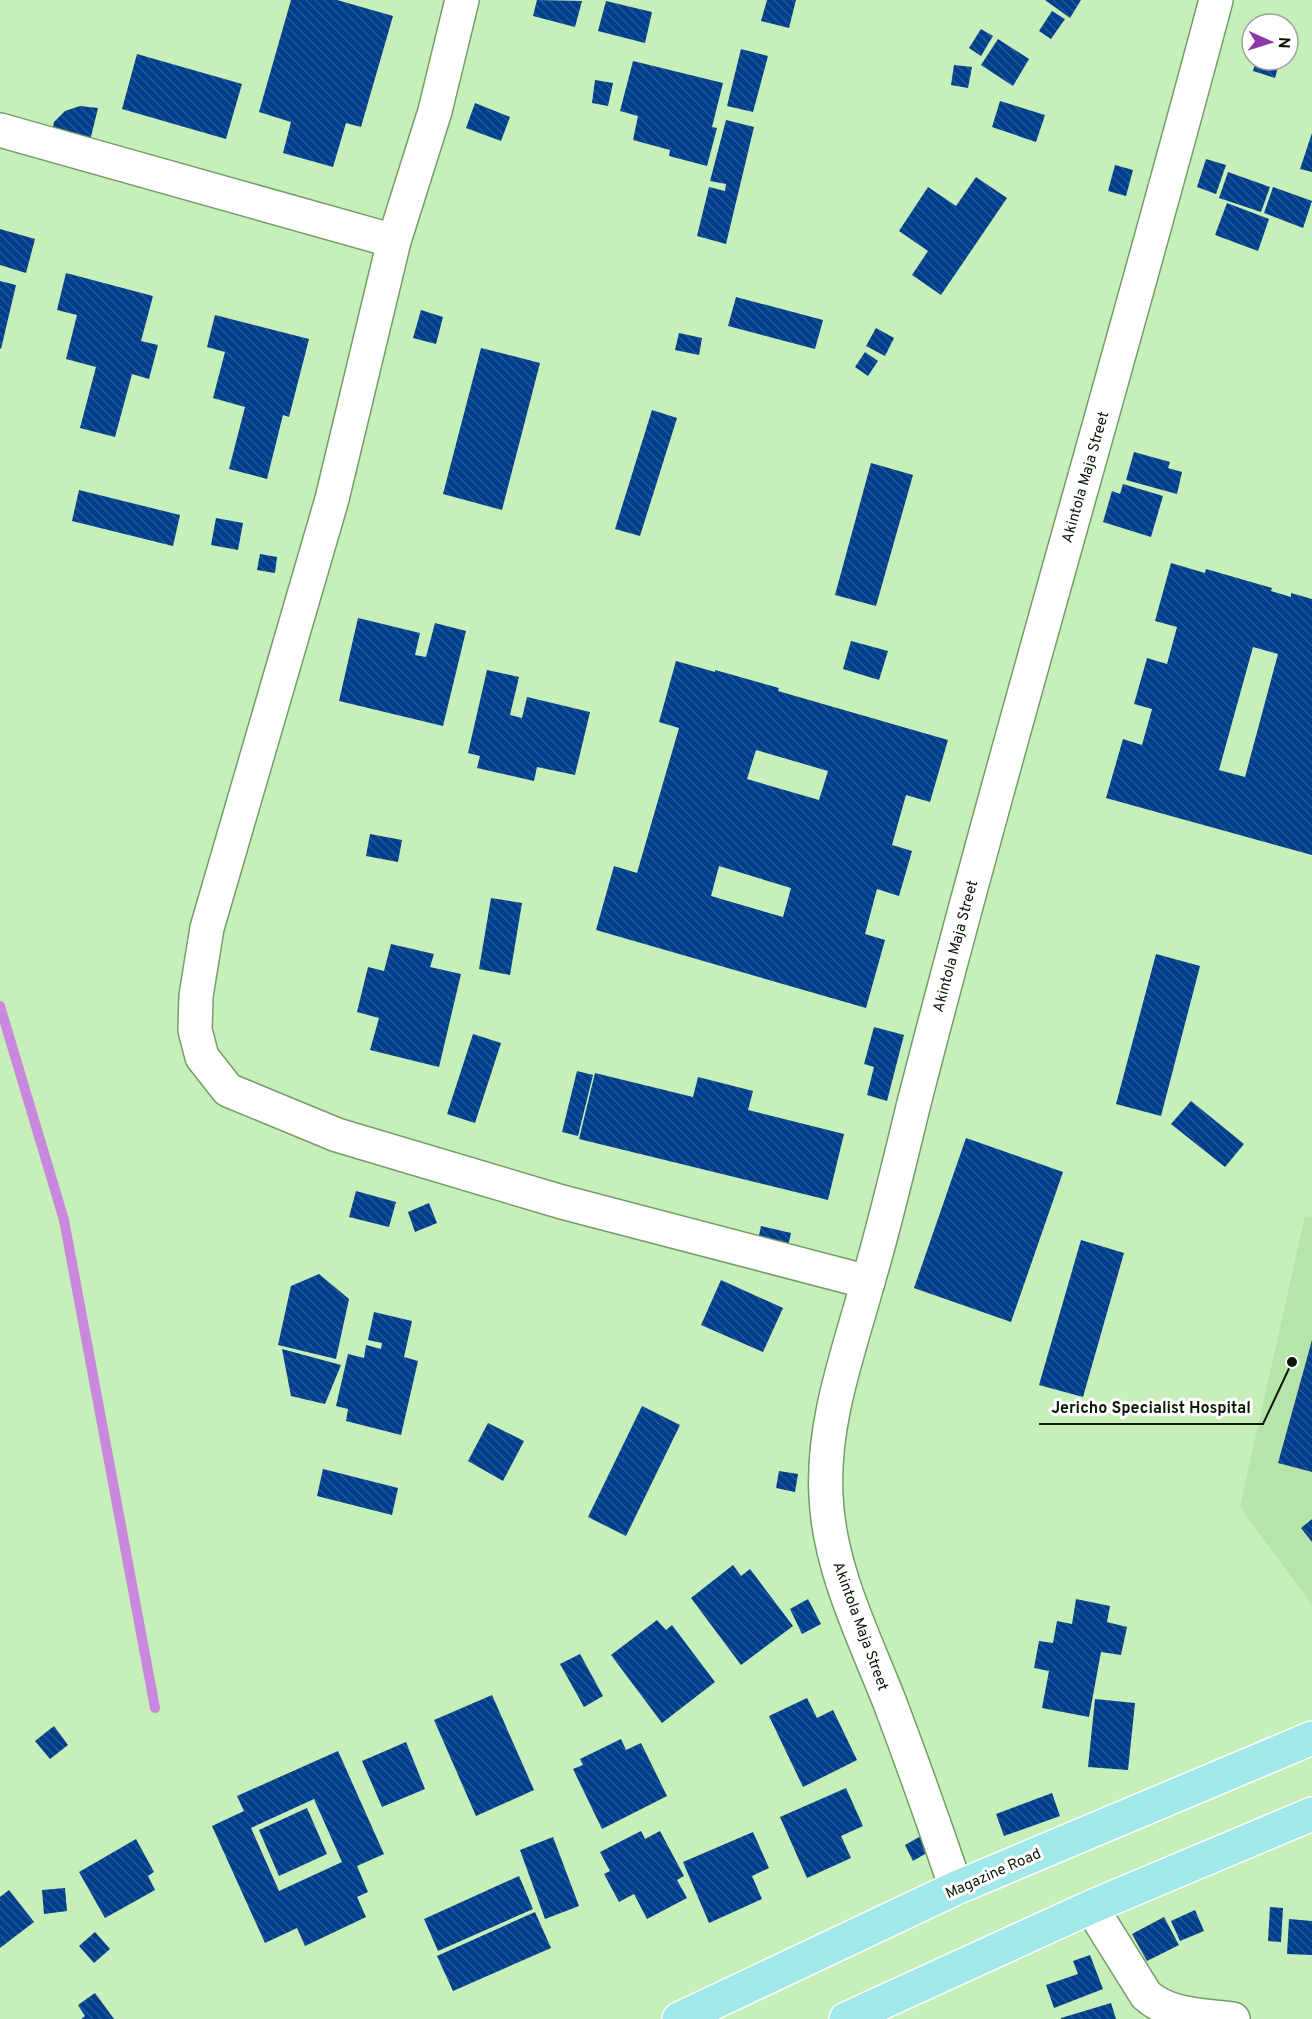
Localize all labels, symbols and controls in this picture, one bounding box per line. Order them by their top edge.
north arrow [1240,12,1300,72]
text: N [1273,36,1293,49]
street label: Akintola Maja Street [1059,409,1114,545]
street label: Akintola Maja Street [930,878,983,1014]
callout: Jericho Specialist Hospital [1039,1390,1263,1424]
text: Jericho Specialist Hospital [1051,1399,1251,1419]
street label: Akintola Maja Street [827,1559,892,1694]
street label: Magazine Road [943,1845,1044,1904]

